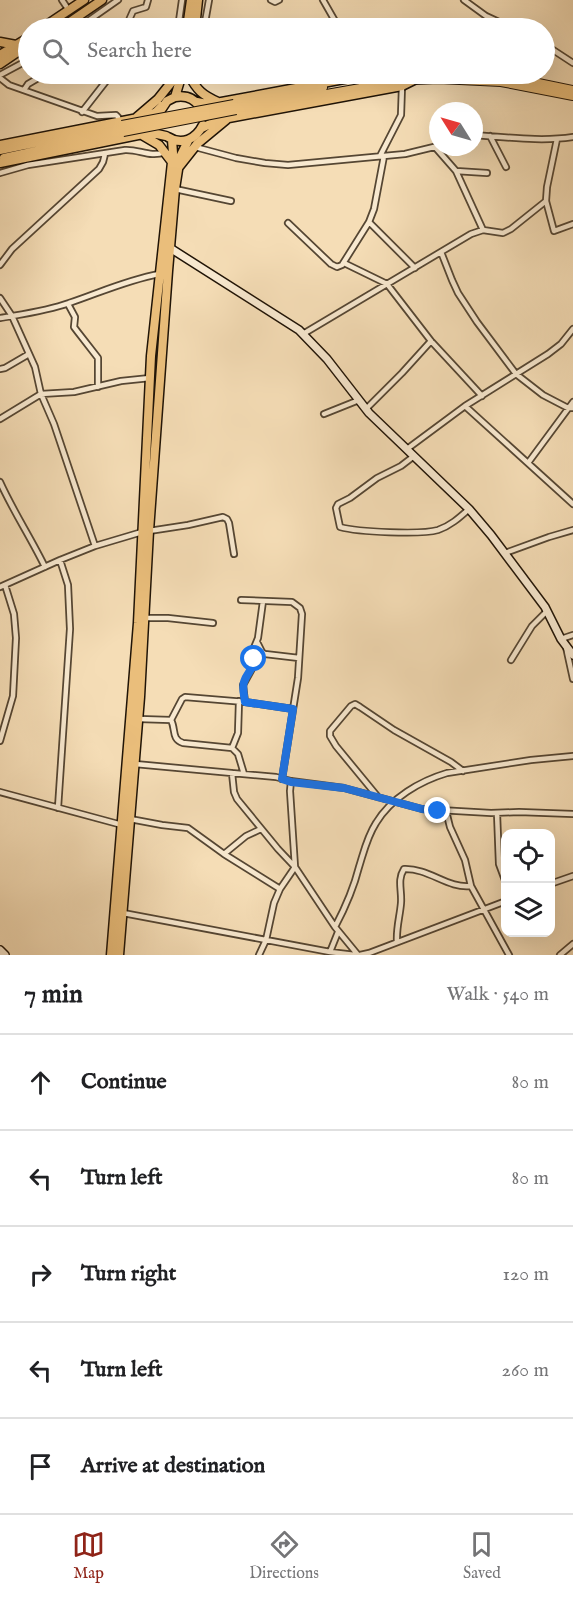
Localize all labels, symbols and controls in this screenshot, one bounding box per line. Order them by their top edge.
search box [18,18,555,84]
icon: search [39,35,72,68]
text: Search here [87,37,192,65]
north arrow [429,102,483,156]
route start [240,645,266,671]
route end [424,797,450,823]
map controls [501,829,555,937]
button: locate [501,829,555,883]
button: layers [501,883,555,937]
text: 7 min [24,978,83,1011]
text: Walk · 540 m [447,982,549,1007]
icon: ahead [24,1066,57,1099]
text: Continue [81,1068,167,1096]
text: 80 m [512,1070,549,1095]
icon: left [24,1162,57,1195]
text: Turn left [81,1164,163,1192]
text: 80 m [512,1166,549,1191]
icon: right [24,1258,57,1291]
text: Turn right [81,1260,176,1288]
text: 120 m [503,1262,549,1287]
icon: left [24,1354,57,1387]
text: Turn left [81,1356,163,1384]
text: 260 m [502,1358,549,1383]
icon: arrive [24,1450,57,1483]
text: Arrive at destination [81,1452,265,1480]
tab: Map [72,1528,105,1584]
tab: Directions [249,1528,319,1584]
tab: Saved [463,1528,501,1584]

